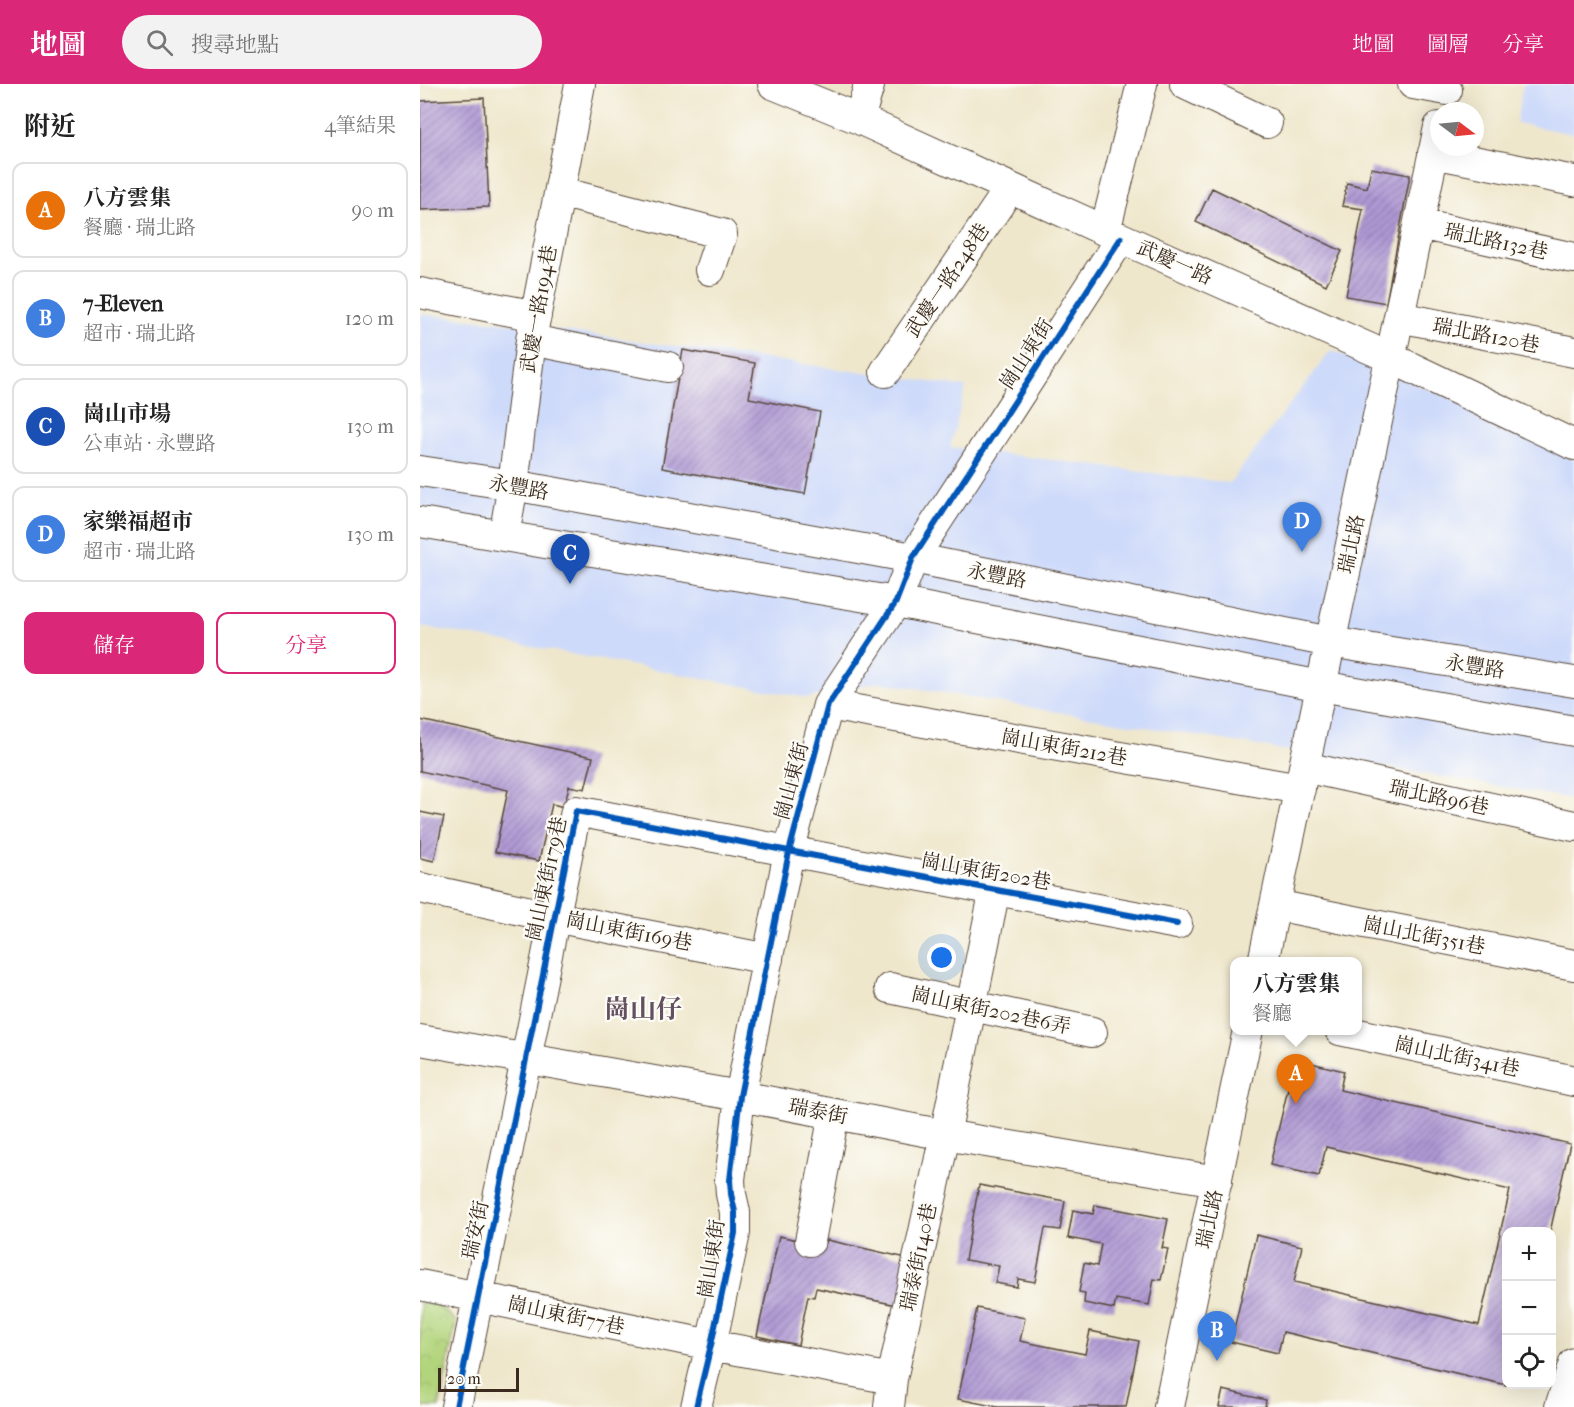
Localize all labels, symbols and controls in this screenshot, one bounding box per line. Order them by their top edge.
search box [122,15,542,69]
icon: search [143,26,176,59]
text: 地圖 [30,28,86,61]
text: 搜尋地點 [191,32,279,58]
text: 地圖 [1352,32,1394,56]
text: 圖層 [1427,32,1469,56]
text: 分享 [1502,32,1544,56]
north arrow [1430,102,1484,156]
text: 附近 [24,111,76,142]
text: 4筆結果 [324,114,396,137]
text: 八方雲集 [83,185,171,211]
text: A [39,199,52,222]
text: 90 m [352,199,394,222]
text: 餐廳 · 瑞北路 [83,216,196,239]
street label: 武慶一路248巷 [901,219,994,341]
street label: 瑞北路132巷 [1442,219,1550,264]
street label: 武慶一路 [1134,236,1216,289]
street label: 武慶一路194巷 [516,243,561,375]
text: 7-Eleven [83,291,164,317]
text: B [39,307,52,330]
text: 120 m [345,307,394,330]
street label: 崗山東街 [995,314,1058,394]
street label: 瑞北路120巷 [1430,314,1541,357]
text: 超市 · 瑞北路 [83,322,196,345]
text: 崗山市場 [83,401,171,427]
text: C [39,415,52,438]
text: 130 m [347,415,394,438]
text: 公車站 · 永豐路 [83,432,216,455]
street label: 永豐路 [487,471,550,504]
pin: D [1282,502,1322,552]
text: 家樂福超市 [83,509,193,535]
street label: 瑞北路 [1334,512,1369,576]
text: D [38,523,53,546]
text: 130 m [347,523,394,546]
pin: C [550,534,590,584]
text: 超市 · 瑞北路 [83,540,196,563]
street label: 永豐路 [965,558,1029,593]
button: 儲存 [24,612,204,674]
button: 分享 [216,612,396,674]
street label: 永豐路 [1443,650,1506,683]
street label: 崗山東街212巷 [999,725,1129,770]
street label: 崗山東街 [770,740,813,823]
street label: 瑞北路96巷 [1387,776,1491,819]
street label: 崗山東街179巷 [522,814,571,944]
street label: 崗山東街202巷 [919,849,1053,894]
street label: 崗山東街169巷 [564,908,694,955]
street label: 崗山北街351巷 [1361,912,1487,959]
your location [927,943,956,972]
popup [1230,957,1362,1035]
text: 八方雲集 [1252,971,1340,997]
street label: 崗山東街202巷6弄 [909,982,1073,1039]
district label: 崗山仔 [604,994,682,1025]
text: 餐廳 [1252,1002,1292,1025]
street label: 崗山北街341巷 [1392,1032,1521,1081]
pin: A [1276,1054,1316,1104]
street label: 瑞泰街 [786,1094,850,1129]
street label: 瑞北路 [1192,1187,1227,1251]
street label: 瑞安街 [458,1198,493,1262]
street label: 瑞泰街140巷 [896,1201,941,1313]
street label: 崗山東街 [694,1218,729,1300]
map controls [1502,1227,1556,1389]
button: + [1502,1227,1556,1281]
button: − [1502,1281,1556,1335]
street label: 崗山東街77巷 [505,1292,627,1339]
pin: B [1198,1312,1236,1361]
button: locate [1502,1335,1556,1389]
scale bar [438,1365,519,1392]
text: 20 m [447,1369,481,1388]

